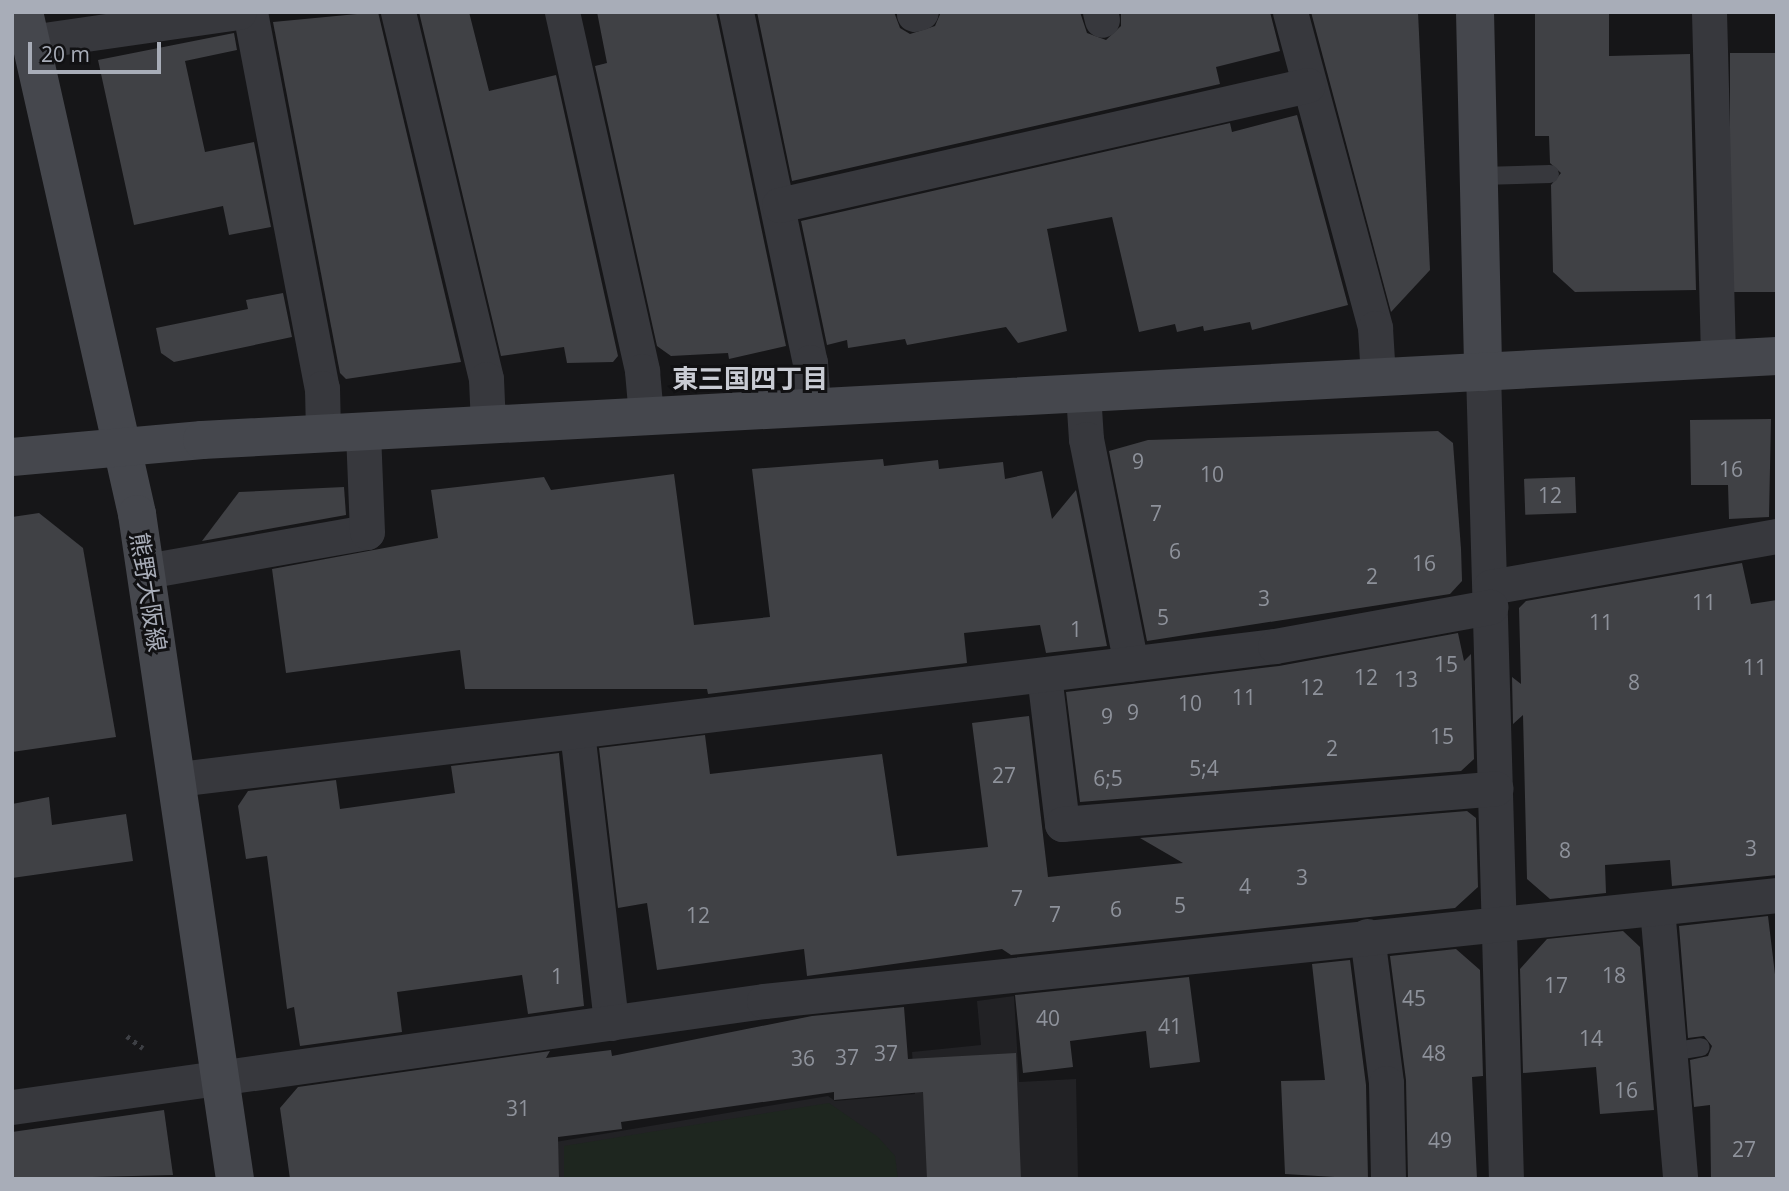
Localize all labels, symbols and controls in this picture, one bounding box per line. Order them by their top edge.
scale bar [32,28,164,72]
text: 20 m [41,40,90,68]
district label: 東三国四丁目 [672,363,828,395]
house number: 9 [1132,448,1144,474]
house number: 16 [1719,456,1743,482]
house number: 10 [1200,461,1224,487]
house number: 12 [1538,482,1562,508]
house number: 7 [1150,500,1162,526]
street label: 熊野大阪線 [125,530,173,654]
house number: 6 [1169,538,1181,564]
house number: 16 [1412,550,1436,576]
house number: 2 [1366,563,1378,589]
house number: 3 [1258,585,1270,611]
house number: 11 [1692,589,1716,615]
house number: 5 [1157,604,1169,630]
house number: 11 [1589,609,1613,635]
house number: 1 [1070,616,1082,642]
house number: 15 [1434,651,1458,677]
house number: 11 [1743,654,1767,680]
house number: 12 [1354,664,1378,690]
house number: 13 [1394,666,1418,692]
house number: 8 [1628,669,1640,695]
house number: 12 [1300,674,1324,700]
house number: 11 [1232,684,1256,710]
house number: 10 [1178,690,1202,716]
house number: 9 [1127,699,1139,725]
house number: 9 [1101,703,1113,729]
house number: 15 [1430,723,1454,749]
house number: 2 [1326,735,1338,761]
house number: 5;4 [1189,755,1219,781]
house number: 27 [992,762,1016,788]
house number: 6;5 [1093,765,1123,791]
house number: 3 [1745,835,1757,861]
house number: 8 [1559,837,1571,863]
house number: 3 [1296,864,1308,890]
house number: 4 [1239,873,1251,899]
house number: 7 [1011,885,1023,911]
house number: 5 [1174,892,1186,918]
house number: 6 [1110,896,1122,922]
house number: 7 [1049,901,1061,927]
house number: 12 [686,902,710,928]
house number: 18 [1602,962,1626,988]
house number: 1 [551,963,563,989]
house number: 17 [1544,972,1568,998]
house number: 45 [1402,985,1426,1011]
house number: 40 [1036,1005,1060,1031]
house number: 41 [1158,1013,1182,1039]
house number: 14 [1579,1025,1603,1051]
house number: 37 [874,1040,898,1066]
house number: 48 [1422,1040,1446,1066]
house number: 37 [835,1044,859,1070]
house number: 36 [791,1045,815,1071]
house number: 16 [1614,1077,1638,1103]
house number: 31 [506,1095,530,1121]
house number: 49 [1428,1127,1452,1153]
house number: 27 [1732,1136,1756,1162]

